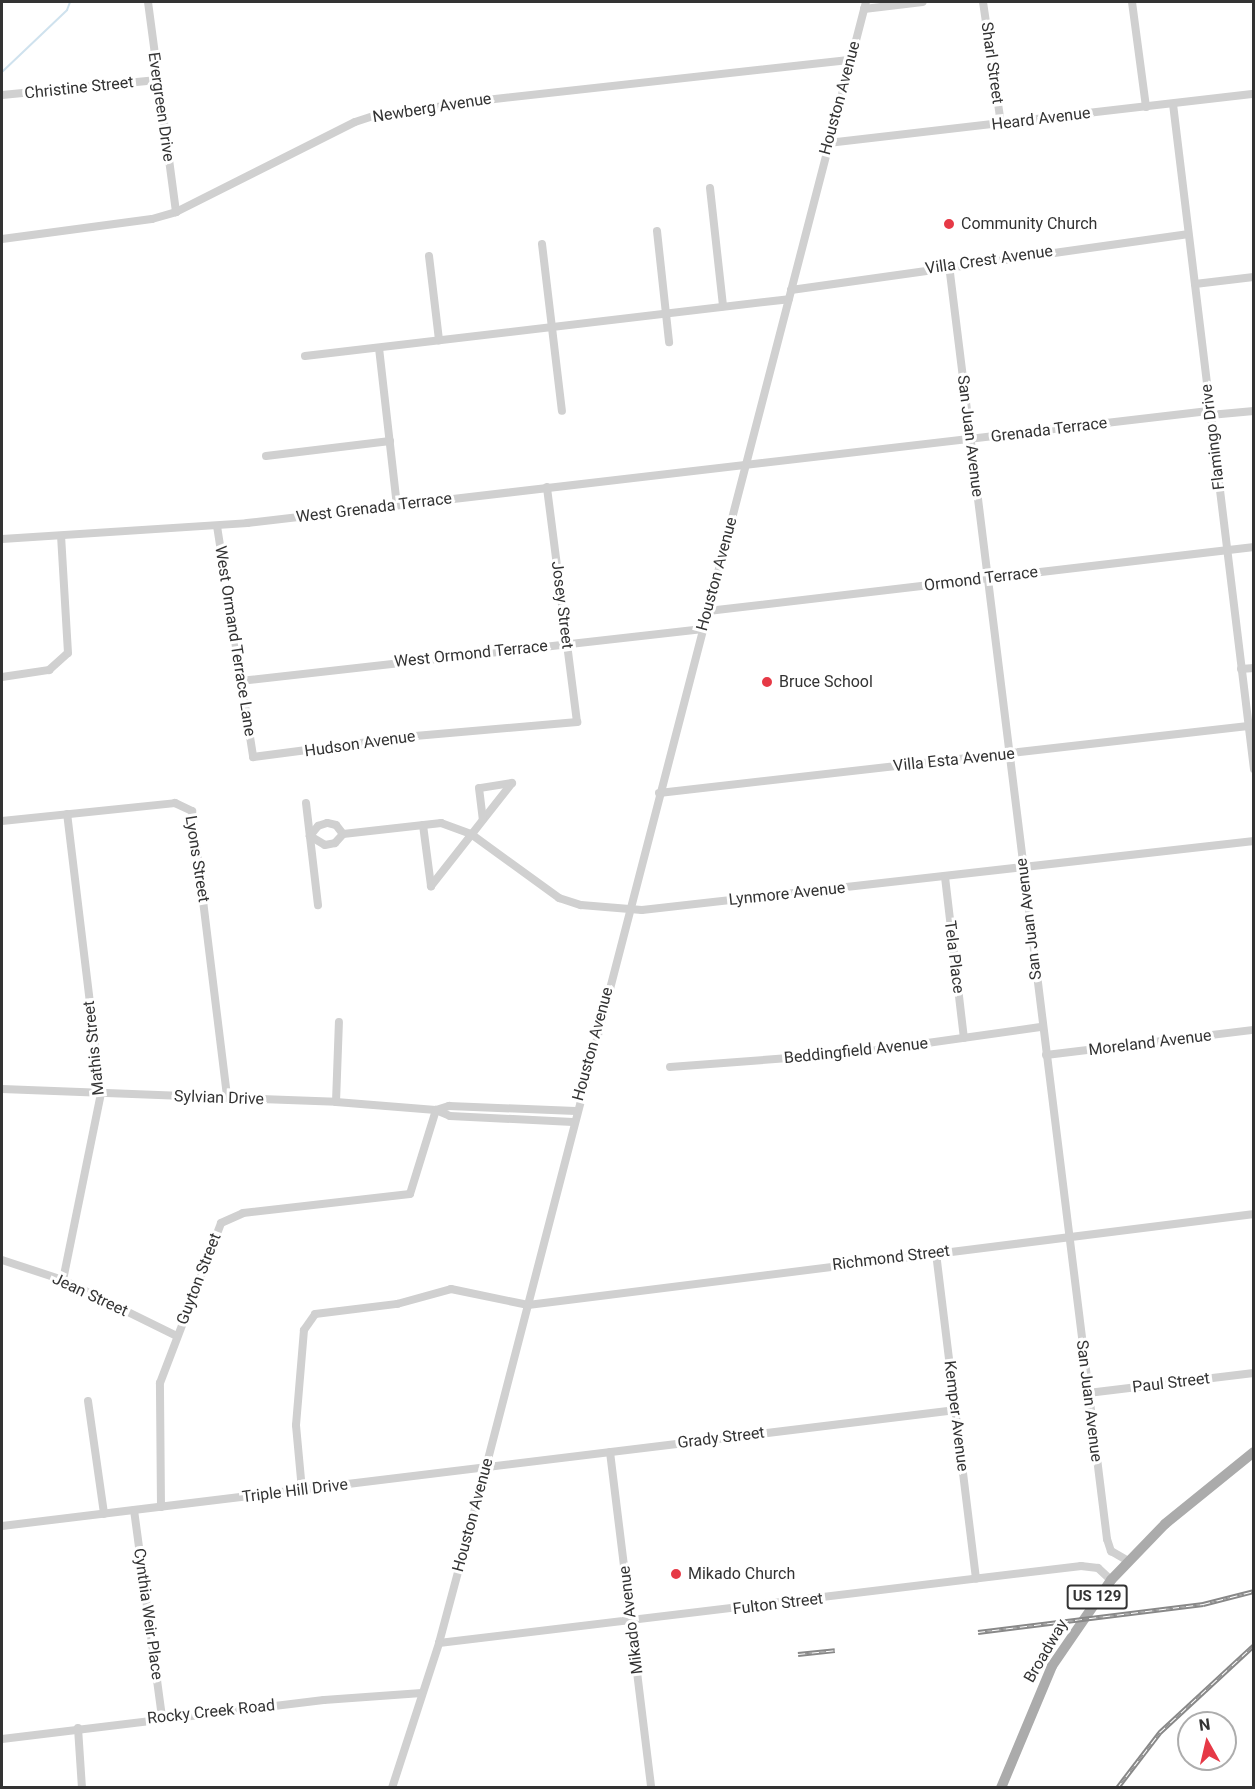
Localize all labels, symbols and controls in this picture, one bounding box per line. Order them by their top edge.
street label: Sharl Street [977,21,1007,105]
street label: Houston Avenue [816,39,864,157]
street label: Evergreen Drive [144,51,178,163]
street label: Christine Street [24,73,134,103]
street label: Newberg Avenue [371,89,493,127]
street label: Heard Avenue [991,103,1091,135]
place label: Community Church [961,214,1097,234]
marker: Community Church [942,217,956,231]
street label: Villa Crest Avenue [924,242,1054,278]
street label: San Juan Avenue [953,374,987,498]
street label: Flamingo Drive [1197,383,1229,491]
street label: Grenada Terrace [990,413,1108,447]
street label: West Grenada Terrace [295,489,453,527]
street label: Houston Avenue [693,515,741,633]
street label: West Ormand Terrace Lane [210,544,260,738]
street label: Josey Street [547,560,577,650]
street label: Ormond Terrace [923,562,1039,596]
street label: West Ormond Terrace [393,636,549,672]
place label: Bruce School [779,672,873,692]
marker: Bruce School [760,675,774,689]
street label: Hudson Avenue [303,727,417,761]
street label: Villa Esta Avenue [892,744,1016,776]
street label: Lyons Street [181,814,213,904]
street label: San Juan Avenue [1012,857,1046,981]
street label: Lynmore Avenue [728,878,846,910]
street label: Tela Place [940,919,968,995]
street label: Houston Avenue [569,985,617,1103]
street label: Mathis Street [79,1000,109,1096]
street label: Moreland Avenue [1087,1026,1213,1060]
street label: Beddingfield Avenue [783,1034,929,1068]
street label: Sylvian Drive [174,1087,264,1109]
street label: Guyton Street [173,1231,225,1327]
street label: Richmond Street [831,1241,951,1275]
street label: Jean Street [49,1269,131,1321]
street label: San Juan Avenue [1072,1339,1106,1463]
street label: Kemper Avenue [940,1359,972,1473]
street label: Paul Street [1131,1369,1211,1397]
street label: Grady Street [676,1423,766,1453]
street label: Houston Avenue [449,1456,497,1574]
street label: Triple Hill Drive [241,1475,349,1507]
street label: Cynthia Weir Place [129,1547,167,1681]
place label: Mikado Church [688,1564,795,1584]
street label: Mikado Avenue [615,1565,647,1675]
marker: Mikado Church [669,1567,683,1581]
road number: US 129 [1066,1585,1128,1609]
street label: Fulton Street [732,1589,824,1619]
street label: Broadway [1020,1616,1072,1686]
street label: Rocky Creek Road [146,1696,276,1728]
north arrow [1177,1711,1237,1771]
text: N [1198,1714,1212,1735]

